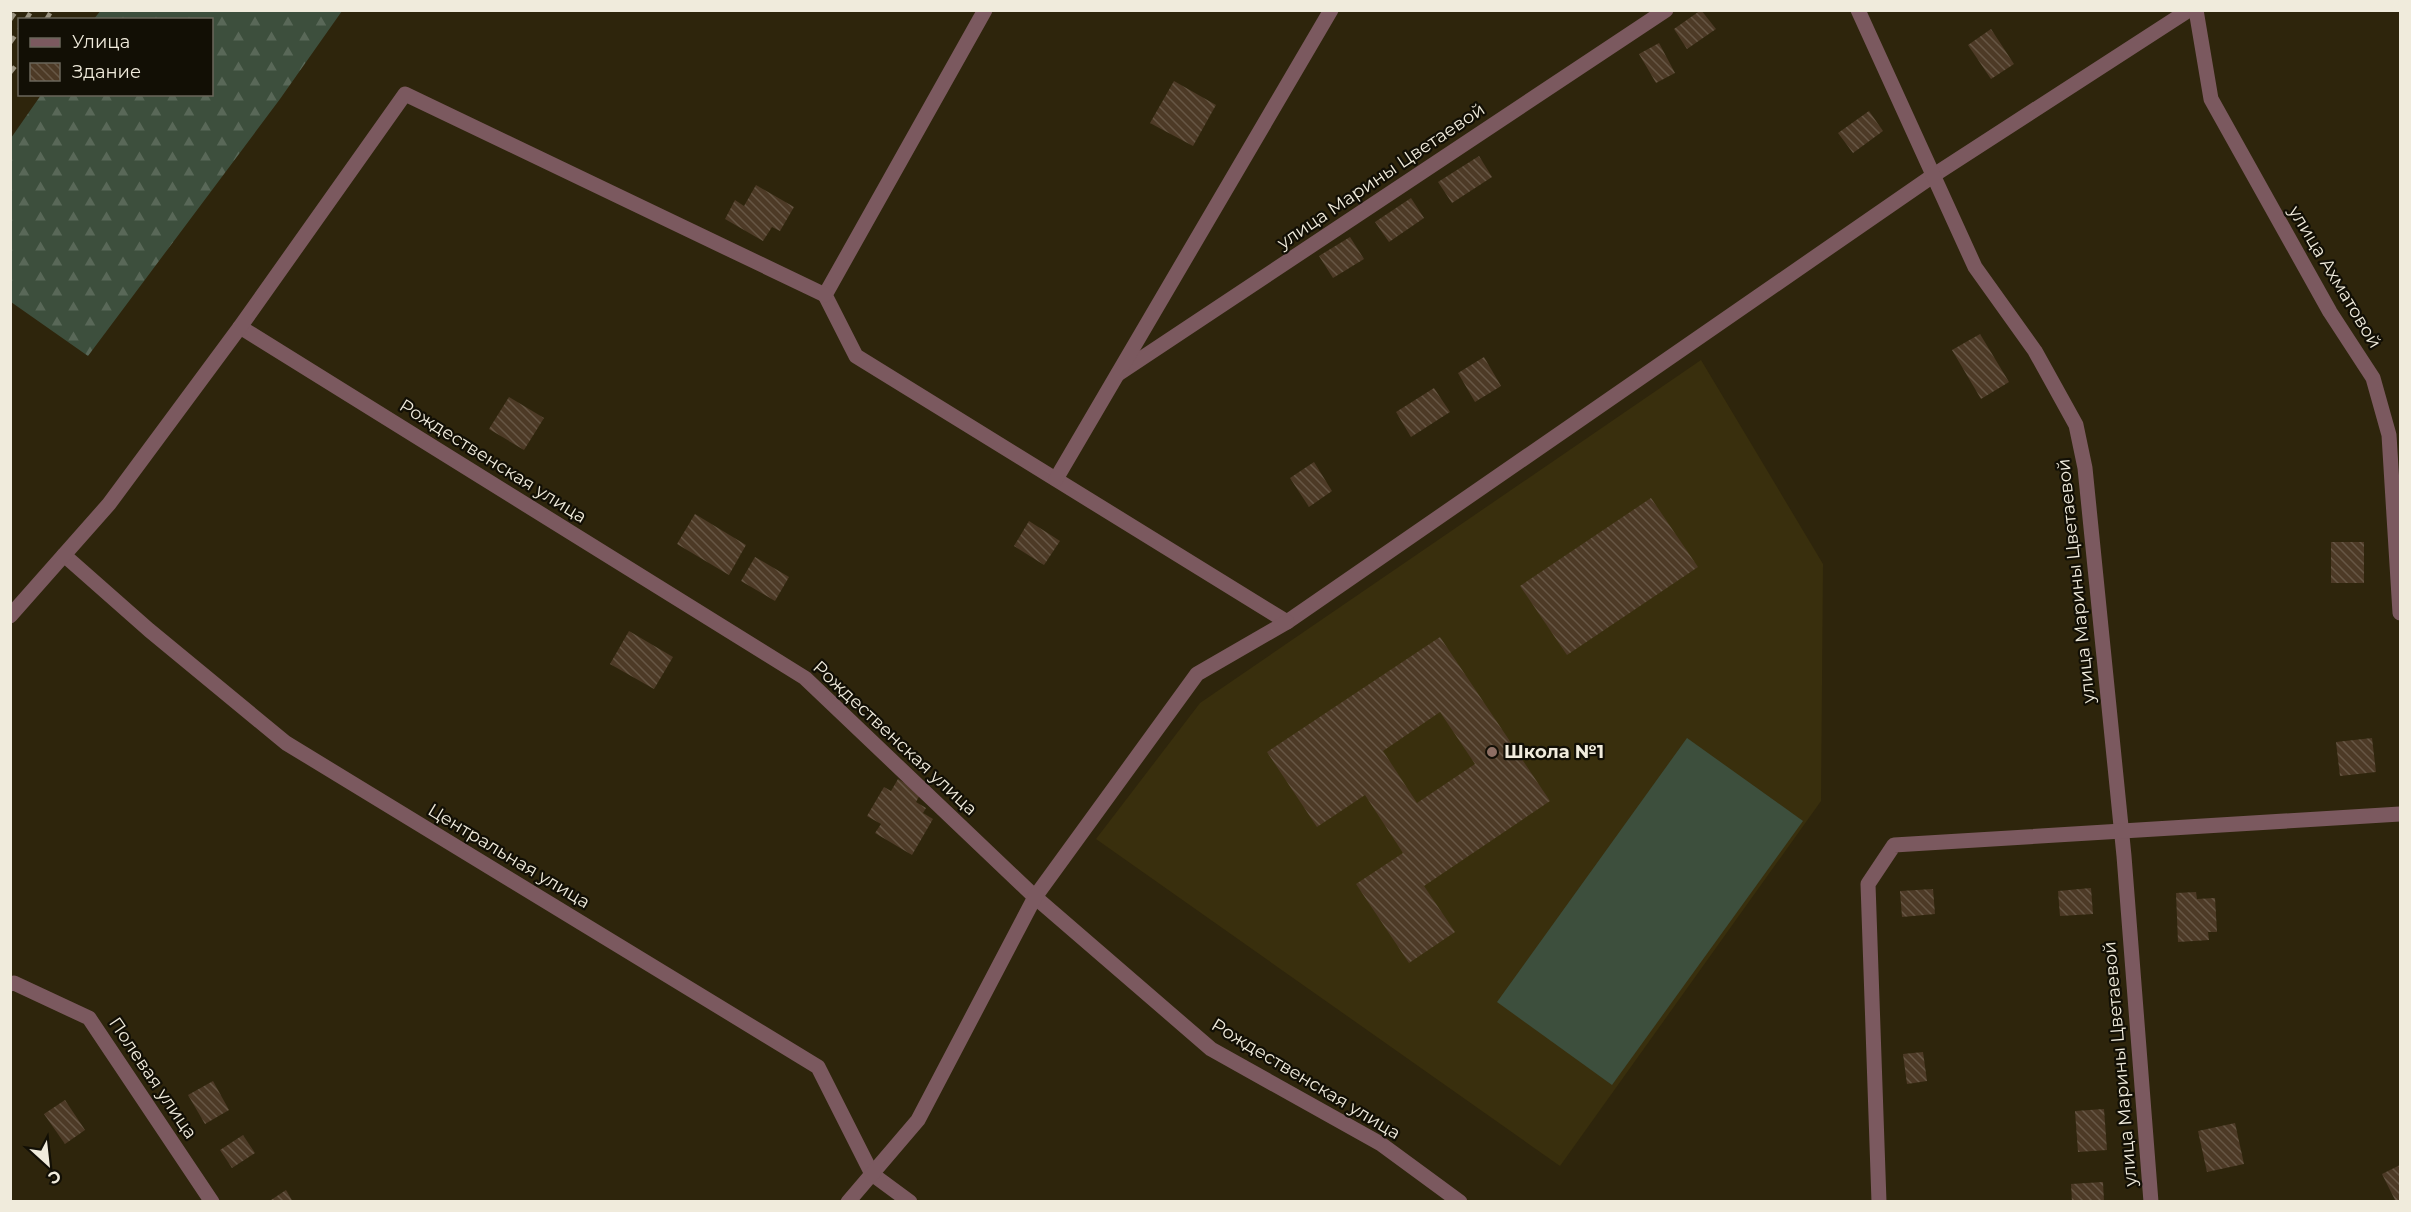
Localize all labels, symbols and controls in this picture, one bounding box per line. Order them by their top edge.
legend [18,18,213,96]
text: Улица [72,31,130,53]
text: Здание [72,61,141,83]
street label: улица Марины Цветаевой [1272,98,1489,254]
street label: улица Ахматовой [2283,201,2386,352]
street label: Рождественская улица [395,394,591,528]
street label: улица Марины Цветаевой [2052,458,2100,705]
street label: Рождественская улица [808,656,982,820]
place label: Школа №1 [1504,741,1604,763]
marker: Школа №1 [1485,745,1499,759]
street label: Центральная улица [424,799,594,913]
street label: улица Марины Цветаевой [2098,941,2142,1188]
street label: Полевая улица [104,1013,202,1143]
street label: Рождественская улица [1207,1014,1405,1144]
north arrow [18,1134,78,1194]
text: С [45,1166,64,1188]

